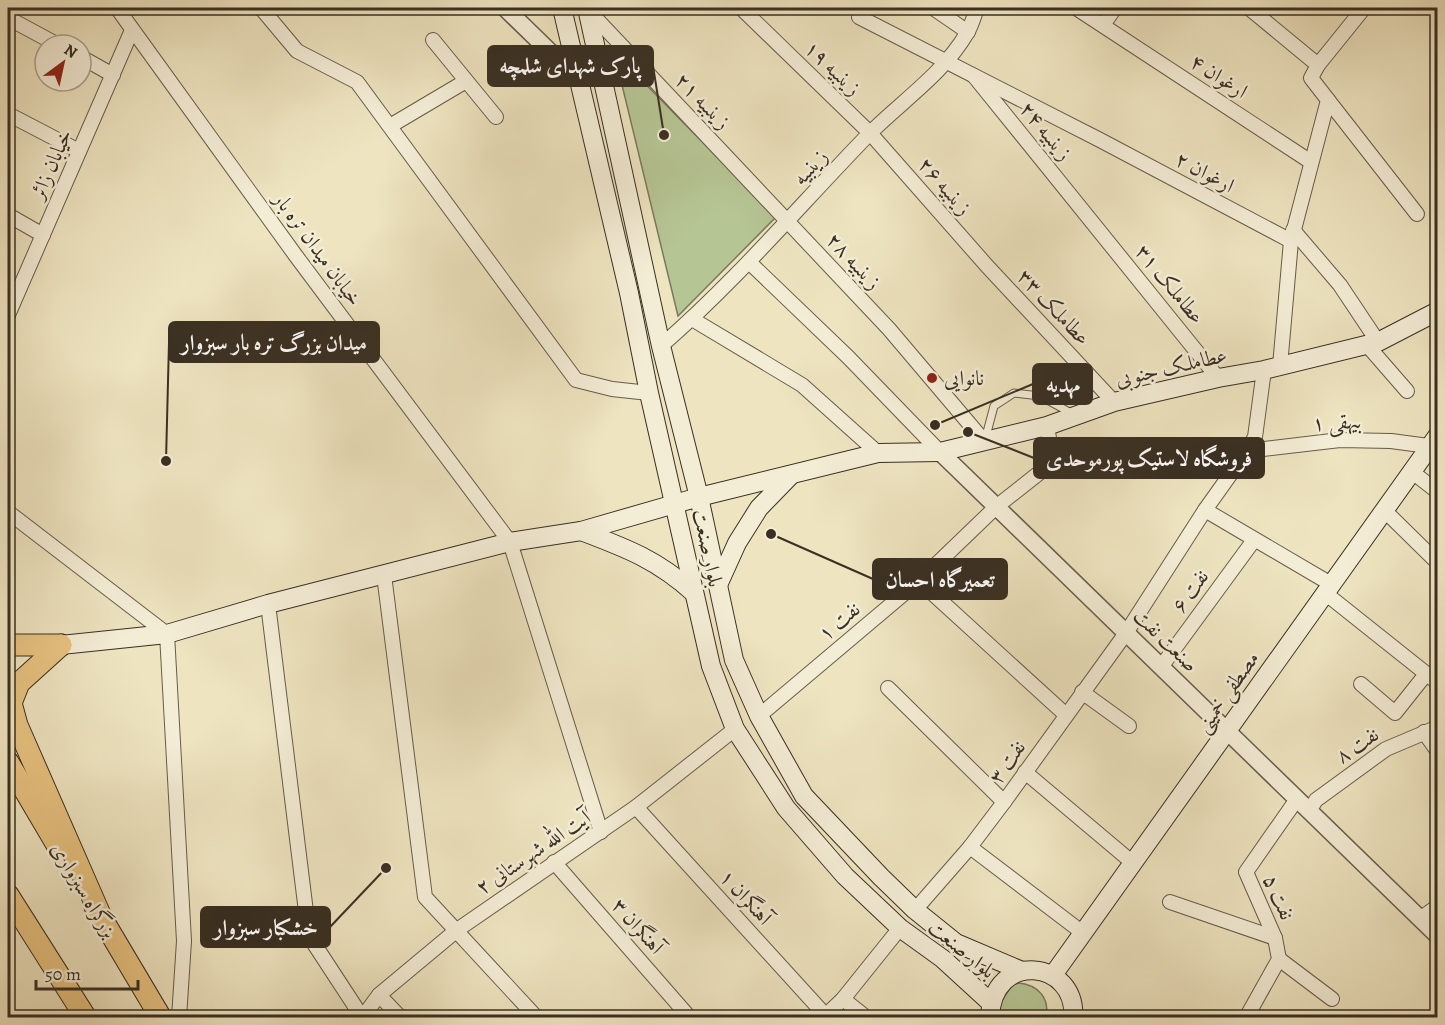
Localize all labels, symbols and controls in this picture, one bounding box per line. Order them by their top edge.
north arrow [33,33,93,93]
street label: زینبیه ۱۹ [799,34,867,102]
text: N [60,39,82,64]
callout: پارک شهدای شلمچه [488,46,653,86]
street label: ارغوان ۴ [1185,47,1253,105]
text: پارک شهدای شلمچه [499,51,643,82]
street label: زینبیه ۲۱ [669,67,737,135]
street label: زینبیه ۲۴ [1013,95,1079,167]
street label: خیابان زائر [22,125,79,205]
street label: زینبیه [786,143,834,191]
street label: ارغوان ۲ [1171,145,1239,199]
street label: زینبیه ۲۶ [912,151,978,221]
street label: خیابان میدان تره بار [266,185,369,312]
street label: زینبیه ۲۸ [820,226,888,296]
street label: عطاملک ۳۱ [1129,238,1211,330]
street label: عطاملک ۳۳ [1011,263,1097,351]
callout: میدان بزرگ تره بار سبزوار [169,322,379,362]
text: میدان بزرگ تره بار سبزوار [178,328,367,358]
street label: عطاملک جنوبی [1112,341,1230,394]
place label: نانوایی [944,364,984,392]
callout: مهدیه [1033,364,1092,404]
text: مهدیه [1046,370,1081,400]
marker: نانوایی [925,371,939,385]
street label: بیهقی ۱ [1311,407,1363,438]
callout: فروشگاه لاستیک پورموحدی [1034,438,1264,478]
text: فروشگاه لاستیک پورموحدی [1046,444,1252,475]
street label: بلوار صنعت [686,506,730,590]
callout: تعمیرگاه احسان [873,559,1007,599]
street label: نفت ۶ [1165,564,1215,618]
text: تعمیرگاه احسان [885,565,996,595]
street label: نفت ۱ [812,595,866,647]
street label: صنعت نفت [1127,602,1205,678]
street label: مصطفی خمینی [1189,646,1266,739]
street label: نفت ۸ [1330,720,1384,770]
street label: نفت ۳ [982,735,1032,789]
street label: آیت الله شهرستانی ۲ [468,799,598,901]
street label: بزرگراه سبزواری [44,837,124,943]
street label: آهنگران ۱ [713,863,780,933]
street label: نفت ۵ [1257,870,1301,924]
street label: آهنگران ۳ [606,892,672,962]
callout: خشکبار سبزوار [201,907,330,947]
text: خشکبار سبزوار [211,913,318,943]
street label: بلوار صنعت [922,913,1002,985]
scale bar [36,953,138,991]
text: 50 m [45,962,81,986]

